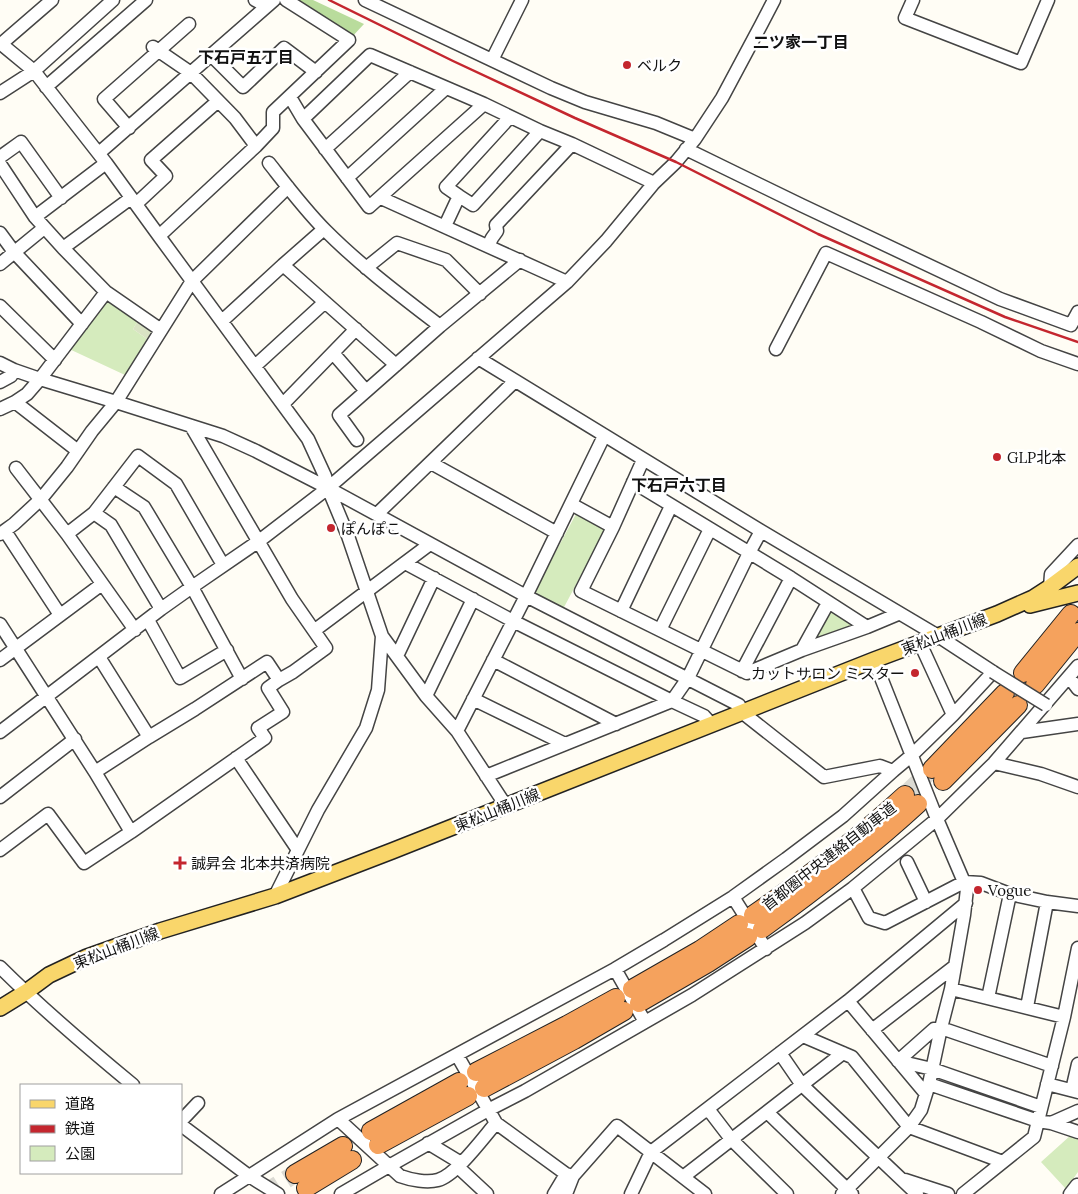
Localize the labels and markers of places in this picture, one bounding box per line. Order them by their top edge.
place label: ベルク [637,56,682,75]
marker: ベルク [621,59,633,71]
place label: GLP北本 [1007,448,1066,467]
marker: GLP北本 [991,451,1003,463]
place label: ぽんぽこ [341,519,401,538]
marker: ぽんぽこ [325,522,337,534]
place label: カットサロン ミスター [751,664,905,683]
marker: カットサロン ミスター [909,667,921,679]
place label: 誠昇会 北本共済病院 [191,854,330,873]
marker: 誠昇会 北本共済病院 [173,856,187,870]
place label: Vogue [987,881,1031,900]
marker: Vogue [972,884,984,896]

